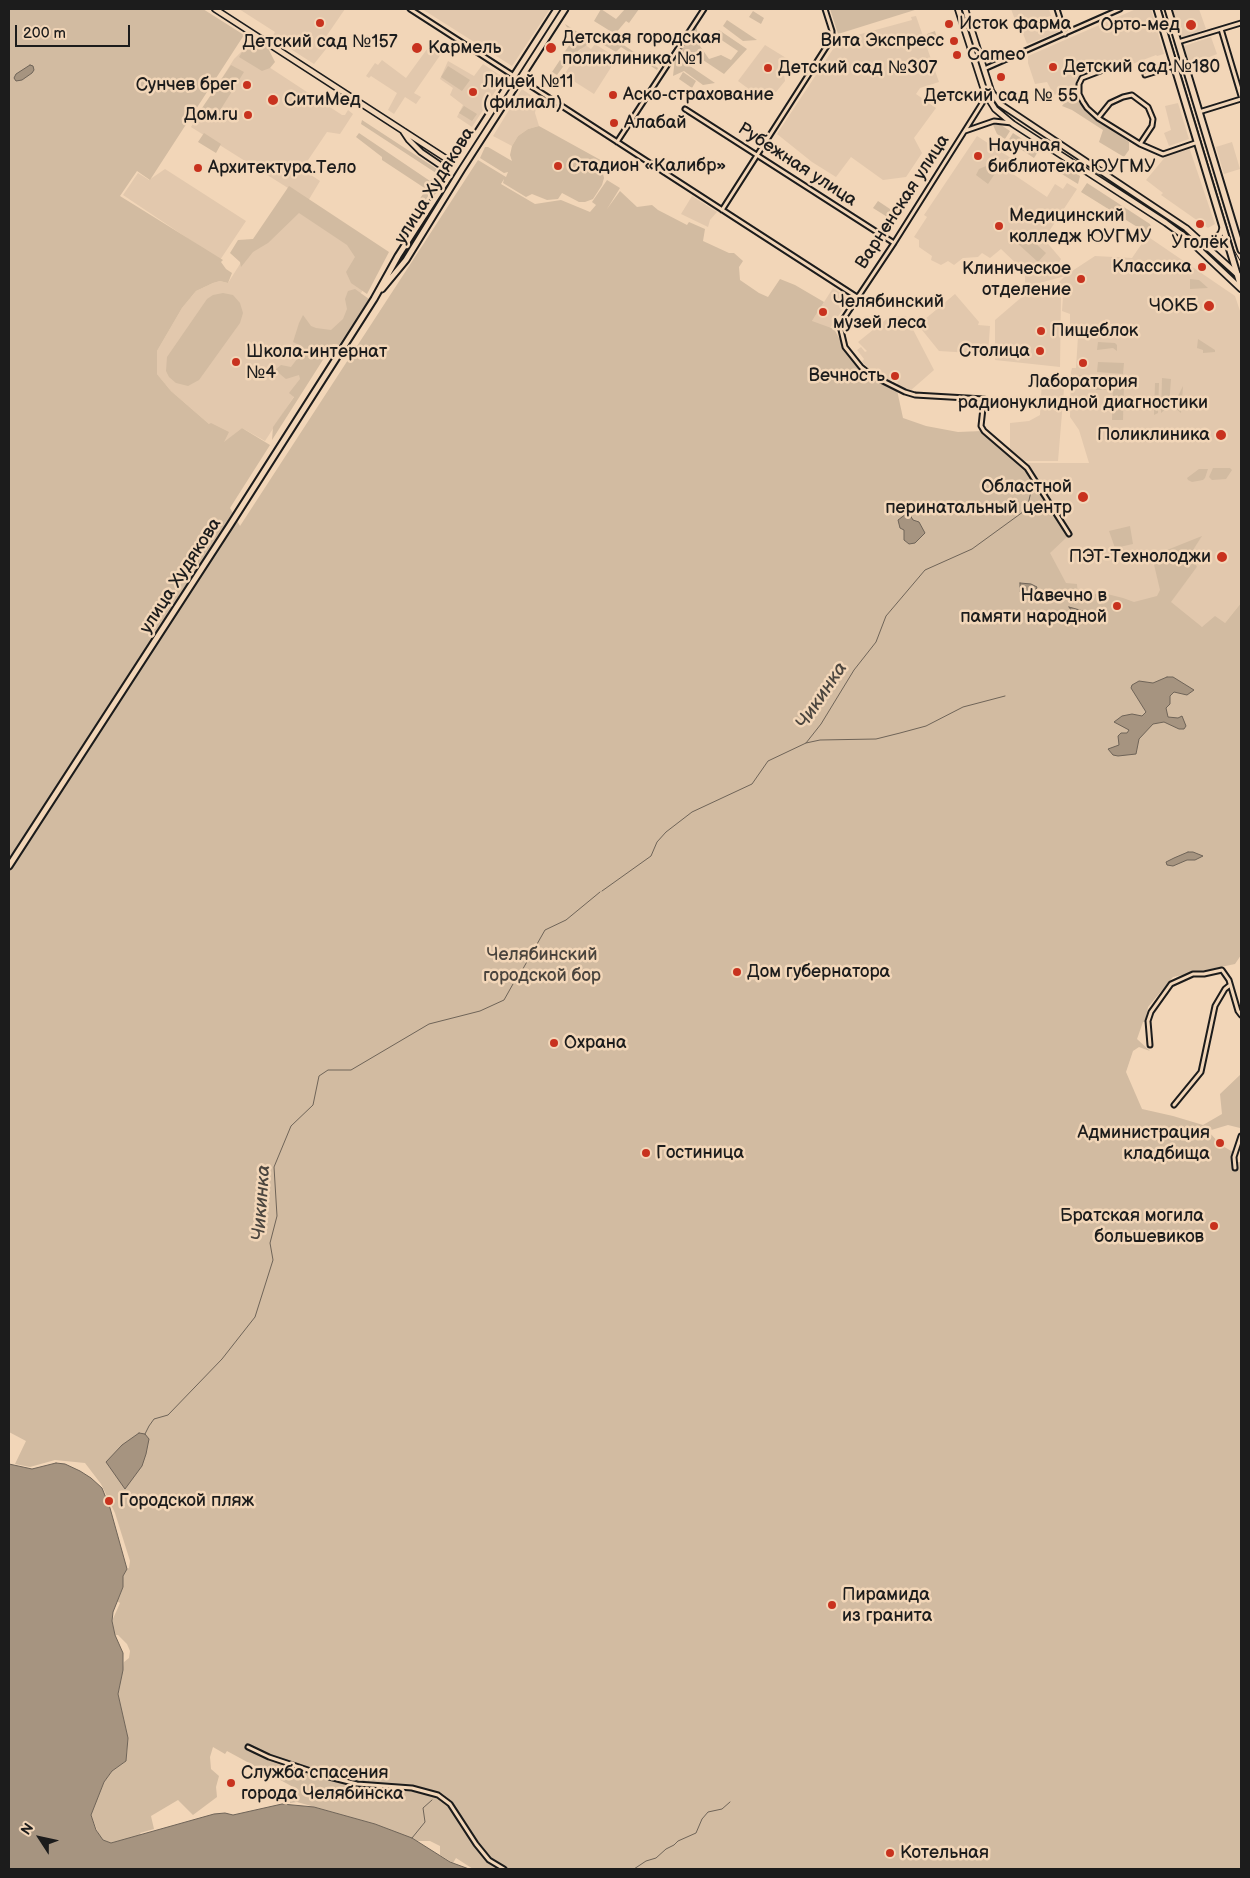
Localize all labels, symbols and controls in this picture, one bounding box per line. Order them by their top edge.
place label: Исток фарма [959,13,1071,35]
place label: Орто-мед [1100,14,1180,36]
scale bar [18,15,132,47]
marker: Детский сад №157 [314,17,326,29]
marker: Исток фарма [943,18,955,30]
marker: Орто-мед [1184,18,1198,32]
text: 200 m [23,24,66,43]
place label: Детская городская поликлиника №1 [562,27,721,70]
place label: Вита Экспресс [820,30,944,52]
place label: Детский сад №157 [242,31,398,53]
marker: Вита Экспресс [948,35,960,47]
place label: Кармель [428,37,501,59]
marker: Кармель [410,41,424,55]
marker: Детская городская поликлиника №1 [544,41,558,55]
place label: Cameo [967,44,1026,66]
marker: Cameo [951,49,963,61]
place label: Детский сад №180 [1063,56,1220,78]
place label: Детский сад №307 [778,57,937,79]
marker: Детский сад №180 [1047,61,1059,73]
marker: Детский сад №307 [762,62,774,74]
place label: Лицей №11 (филиал) [483,71,573,114]
marker: Детский сад № 55 [995,71,1007,83]
place label: Сунчев брег [136,74,237,96]
marker: Сунчев брег [241,79,253,91]
place label: Аско-страхование [623,84,774,106]
place label: Детский сад № 55 [924,85,1078,107]
marker: Лицей №11 (филиал) [467,86,479,98]
place label: СитиМед [284,89,361,111]
marker: Аско-страхование [607,89,619,101]
marker: СитиМед [266,93,280,107]
place label: Дом.ru [184,104,238,126]
marker: Дом.ru [242,109,254,121]
place label: Алабай [624,112,687,134]
marker: Алабай [608,117,620,129]
street label: Рубежная улица [733,118,861,212]
street label: улица Худякова [390,124,480,248]
street label: Варненская улица [851,131,955,273]
place label: Научная библиотека ЮУГМУ [988,135,1156,178]
marker: Научная библиотека ЮУГМУ [972,150,984,162]
place label: Стадион «Калибр» [568,155,726,177]
place label: Архитектура.Тело [208,157,356,179]
marker: Стадион «Калибр» [552,160,564,172]
marker: Архитектура.Тело [192,162,204,174]
place label: Медицинский колледж ЮУГМУ [1009,205,1152,248]
marker: Уголёк [1194,218,1206,230]
marker: Медицинский колледж ЮУГМУ [993,220,1005,232]
place label: Уголёк [1171,232,1229,254]
place label: Классика [1112,256,1192,278]
place label: Клиническое отделение [962,258,1071,300]
marker: Классика [1196,261,1208,273]
marker: Клиническое отделение [1075,273,1087,285]
place label: Челябинский музей леса [833,291,944,334]
place label: ЧОКБ [1149,295,1198,317]
marker: ЧОКБ [1202,299,1216,313]
marker: Челябинский музей леса [817,306,829,318]
place label: Пищеблок [1051,320,1138,342]
marker: Пищеблок [1035,325,1047,337]
place label: Столица [959,340,1030,362]
place label: Школа-интернат №4 [246,341,387,384]
marker: Столица [1034,345,1046,357]
marker: Школа-интернат №4 [230,356,242,368]
marker: Лаборатория радионуклидной диагностики [1077,357,1089,369]
place label: Вечность [809,365,885,387]
marker: Вечность [889,370,901,382]
place label: Лаборатория радионуклидной диагностики [958,371,1208,414]
place label: Поликлиника [1097,424,1210,446]
marker: Поликлиника [1214,428,1228,442]
place label: Областной перинатальный центр [885,476,1072,518]
marker: Областной перинатальный центр [1076,490,1090,504]
street label: улица Худякова [136,514,226,638]
place label: ПЭТ-Технолоджи [1069,546,1211,568]
marker: ПЭТ-Технолоджи [1215,550,1229,564]
place label: Навечно в памяти народной [960,585,1107,628]
marker: Навечно в памяти народной [1111,600,1123,612]
water label: Чикинка [791,658,853,734]
park label: Челябинский городской бор [483,944,601,986]
place label: Дом губернатора [747,961,890,983]
marker: Дом губернатора [731,966,743,978]
place label: Охрана [564,1032,627,1054]
marker: Охрана [548,1037,560,1049]
place label: Администрация кладбища [1077,1122,1210,1164]
marker: Администрация кладбища [1214,1137,1226,1149]
place label: Гостиница [656,1142,744,1164]
marker: Гостиница [640,1147,652,1159]
water label: Чикинка [248,1164,276,1242]
place label: Братская могила большевиков [1060,1205,1204,1248]
marker: Братская могила большевиков [1208,1220,1220,1232]
place label: Городской пляж [119,1490,254,1512]
marker: Городской пляж [103,1495,115,1507]
place label: Пирамида из гранита [842,1584,932,1626]
marker: Пирамида из гранита [826,1599,838,1611]
place label: Служба спасения города Челябинска [241,1762,404,1805]
marker: Служба спасения города Челябинска [225,1777,237,1789]
north arrow [15,1813,65,1863]
text: N [17,1820,37,1838]
place label: Котельная [900,1842,989,1864]
marker: Котельная [884,1847,896,1859]

